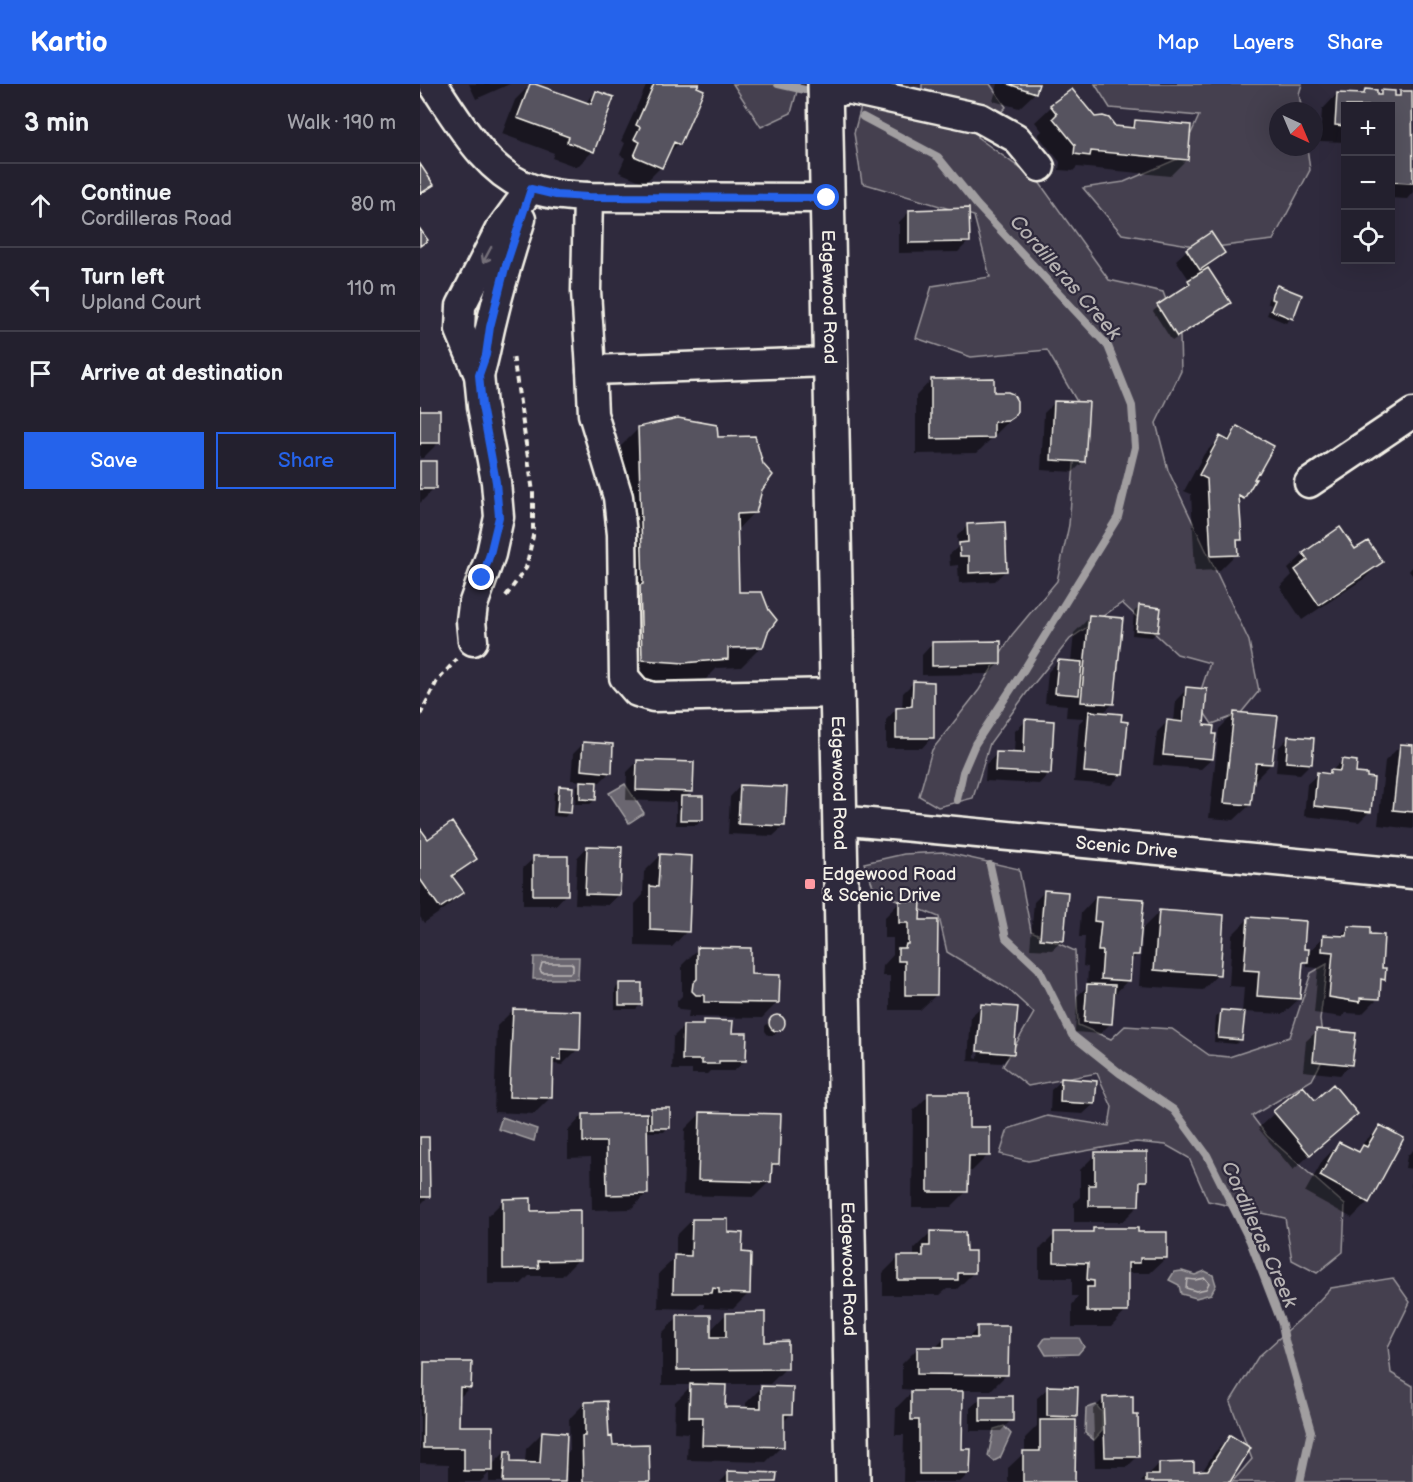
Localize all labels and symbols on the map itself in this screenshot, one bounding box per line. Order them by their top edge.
north arrow [1269,102,1323,156]
route start [813,184,839,210]
water label: Cordilleras Creek [1004,210,1127,346]
street label: Edgewood Road [817,230,841,364]
one-way arrow [481,246,493,263]
route end [468,564,494,590]
street label: Edgewood Road [827,715,850,850]
street label: Scenic Drive [1075,832,1179,863]
place label: Edgewood Road & Scenic Drive [822,864,956,906]
marker: Edgewood Road & Scenic Drive [803,877,817,891]
water label: Cordilleras Creek [1216,1157,1303,1312]
street label: Edgewood Road [836,1201,860,1336]

